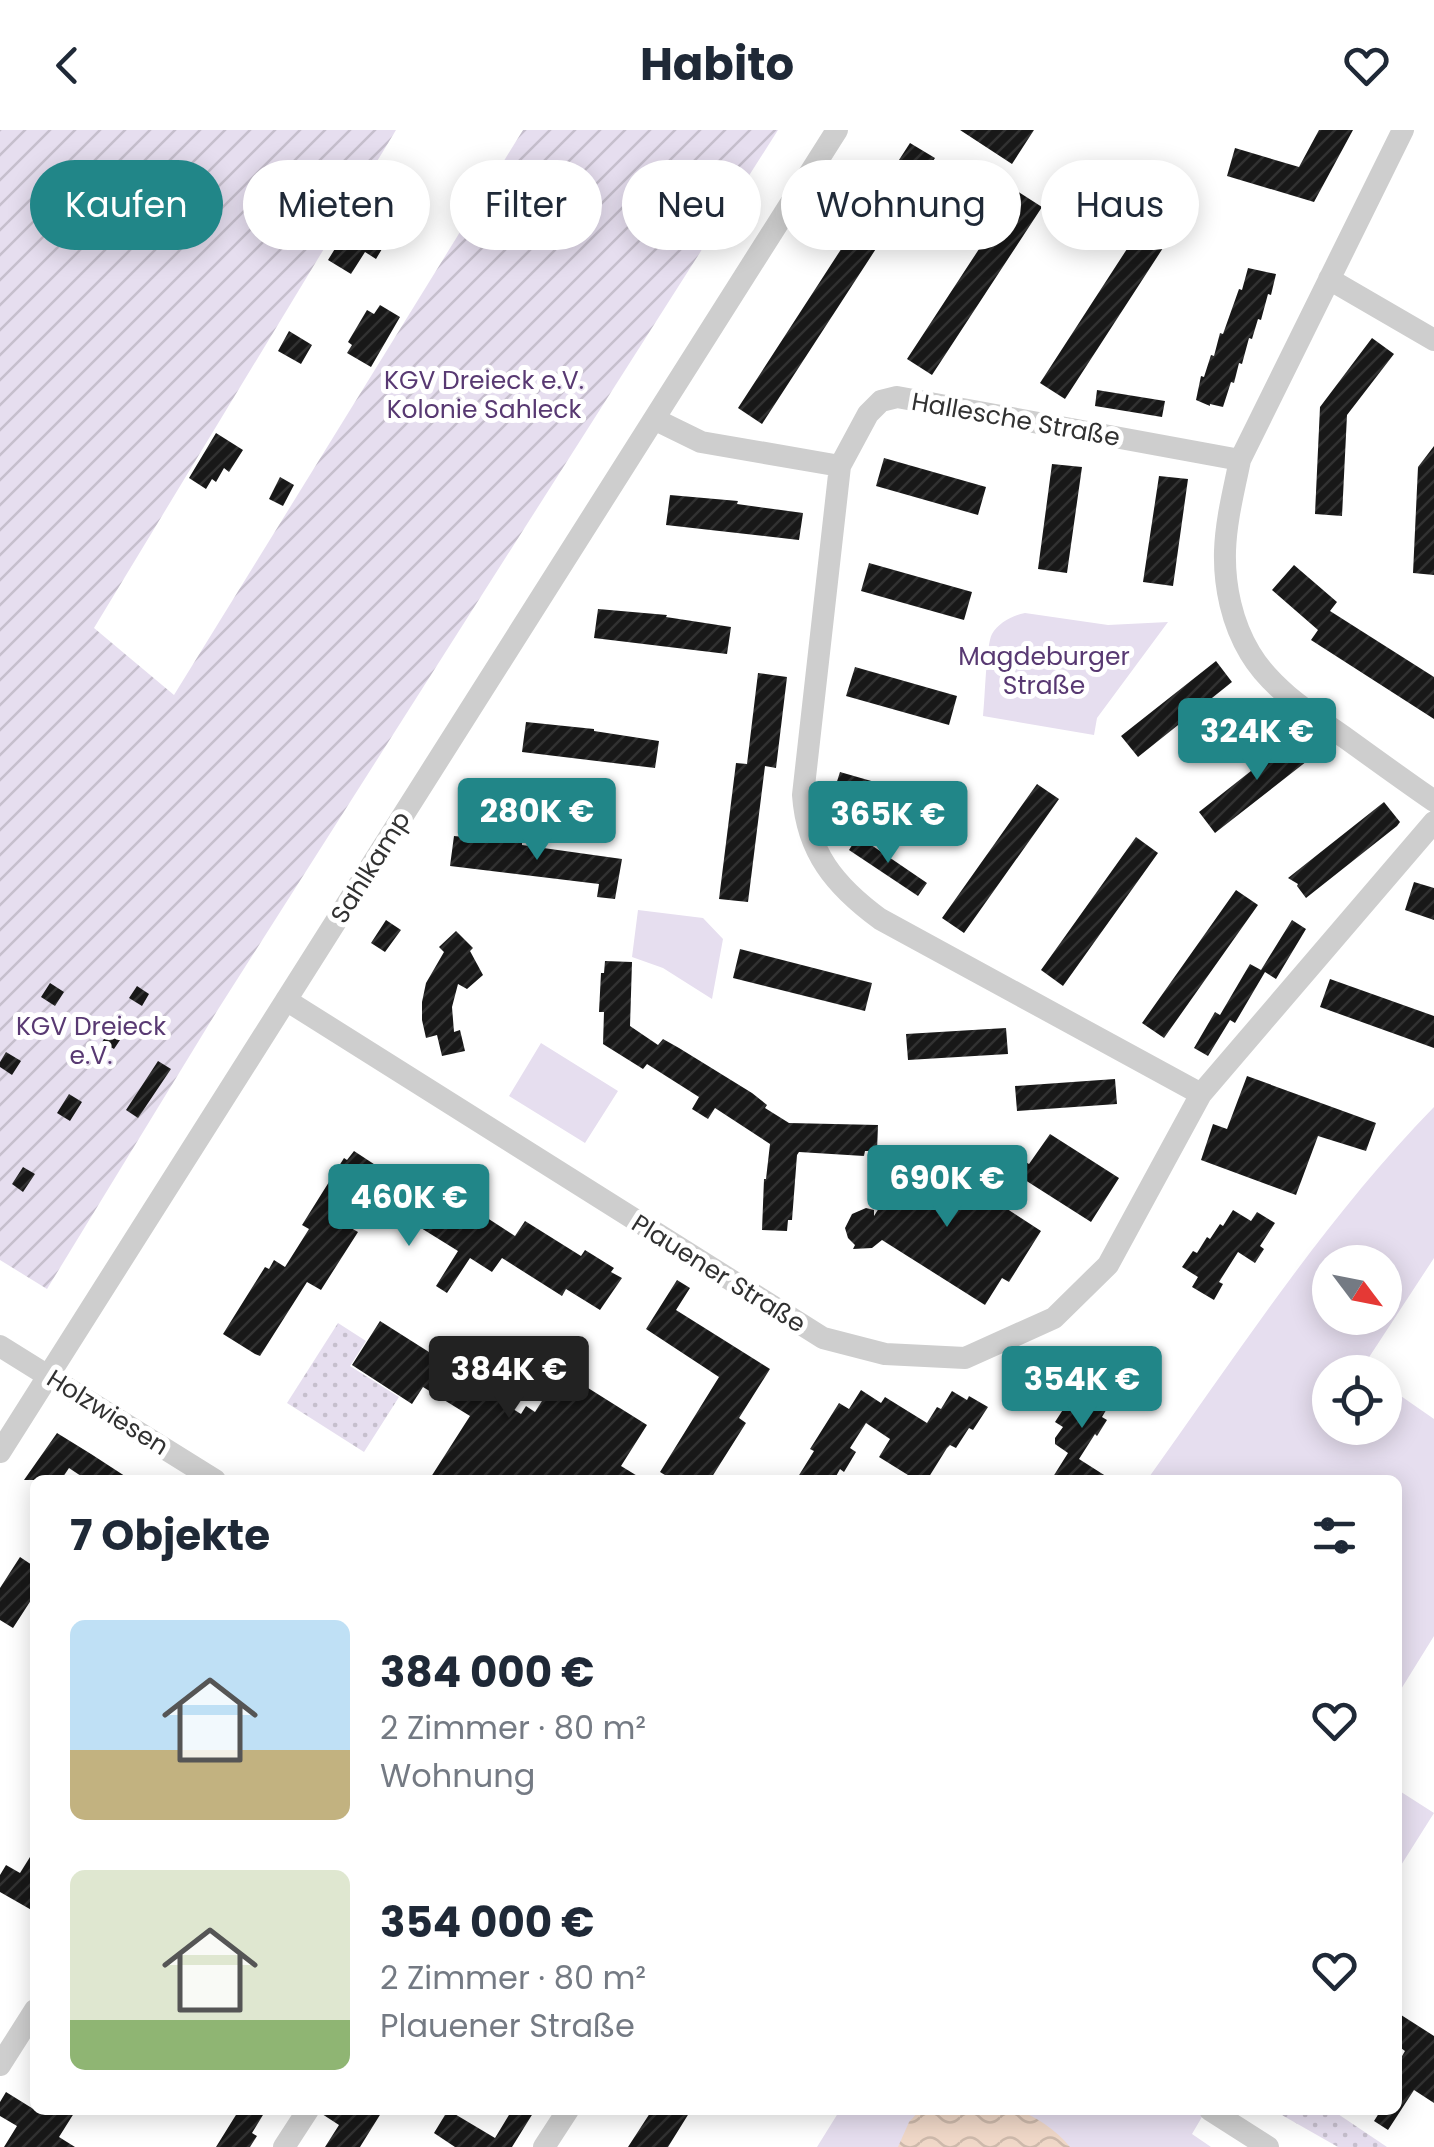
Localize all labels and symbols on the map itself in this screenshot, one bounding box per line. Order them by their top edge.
park label: KGV Dreieck e.V. Kolonie Sahleck [384,363,584,427]
street label: Hallesche Straße [909,384,1123,455]
park label: Magdeburger Straße [958,639,1130,703]
pin: 324K € [1176,698,1338,783]
pin: 280K € [456,778,618,863]
pin: 365K € [807,781,969,866]
street label: Sahlkamp [322,804,419,930]
park label: KGV Dreieck e.V. [16,1009,166,1073]
pin: 690K € [866,1145,1028,1230]
pin: 460K € [328,1164,490,1249]
street label: Plauener Straße [625,1206,812,1341]
north arrow [1312,1245,1402,1335]
pin: 384K € [428,1336,590,1421]
pin: 354K € [1001,1346,1163,1431]
street label: Holzwiesen [40,1361,175,1464]

